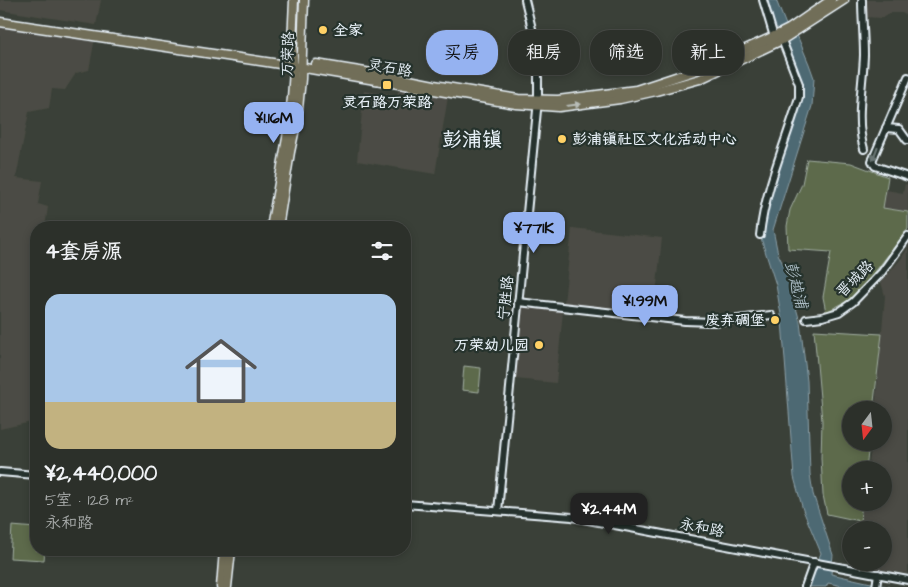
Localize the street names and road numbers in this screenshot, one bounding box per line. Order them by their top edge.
street label: 万荣路 [277,31,299,77]
street label: 灵石路 [366,54,414,82]
street label: 晋城路 [832,256,878,302]
street label: 宁胜路 [493,275,519,321]
street label: 永和路 [678,513,726,543]

